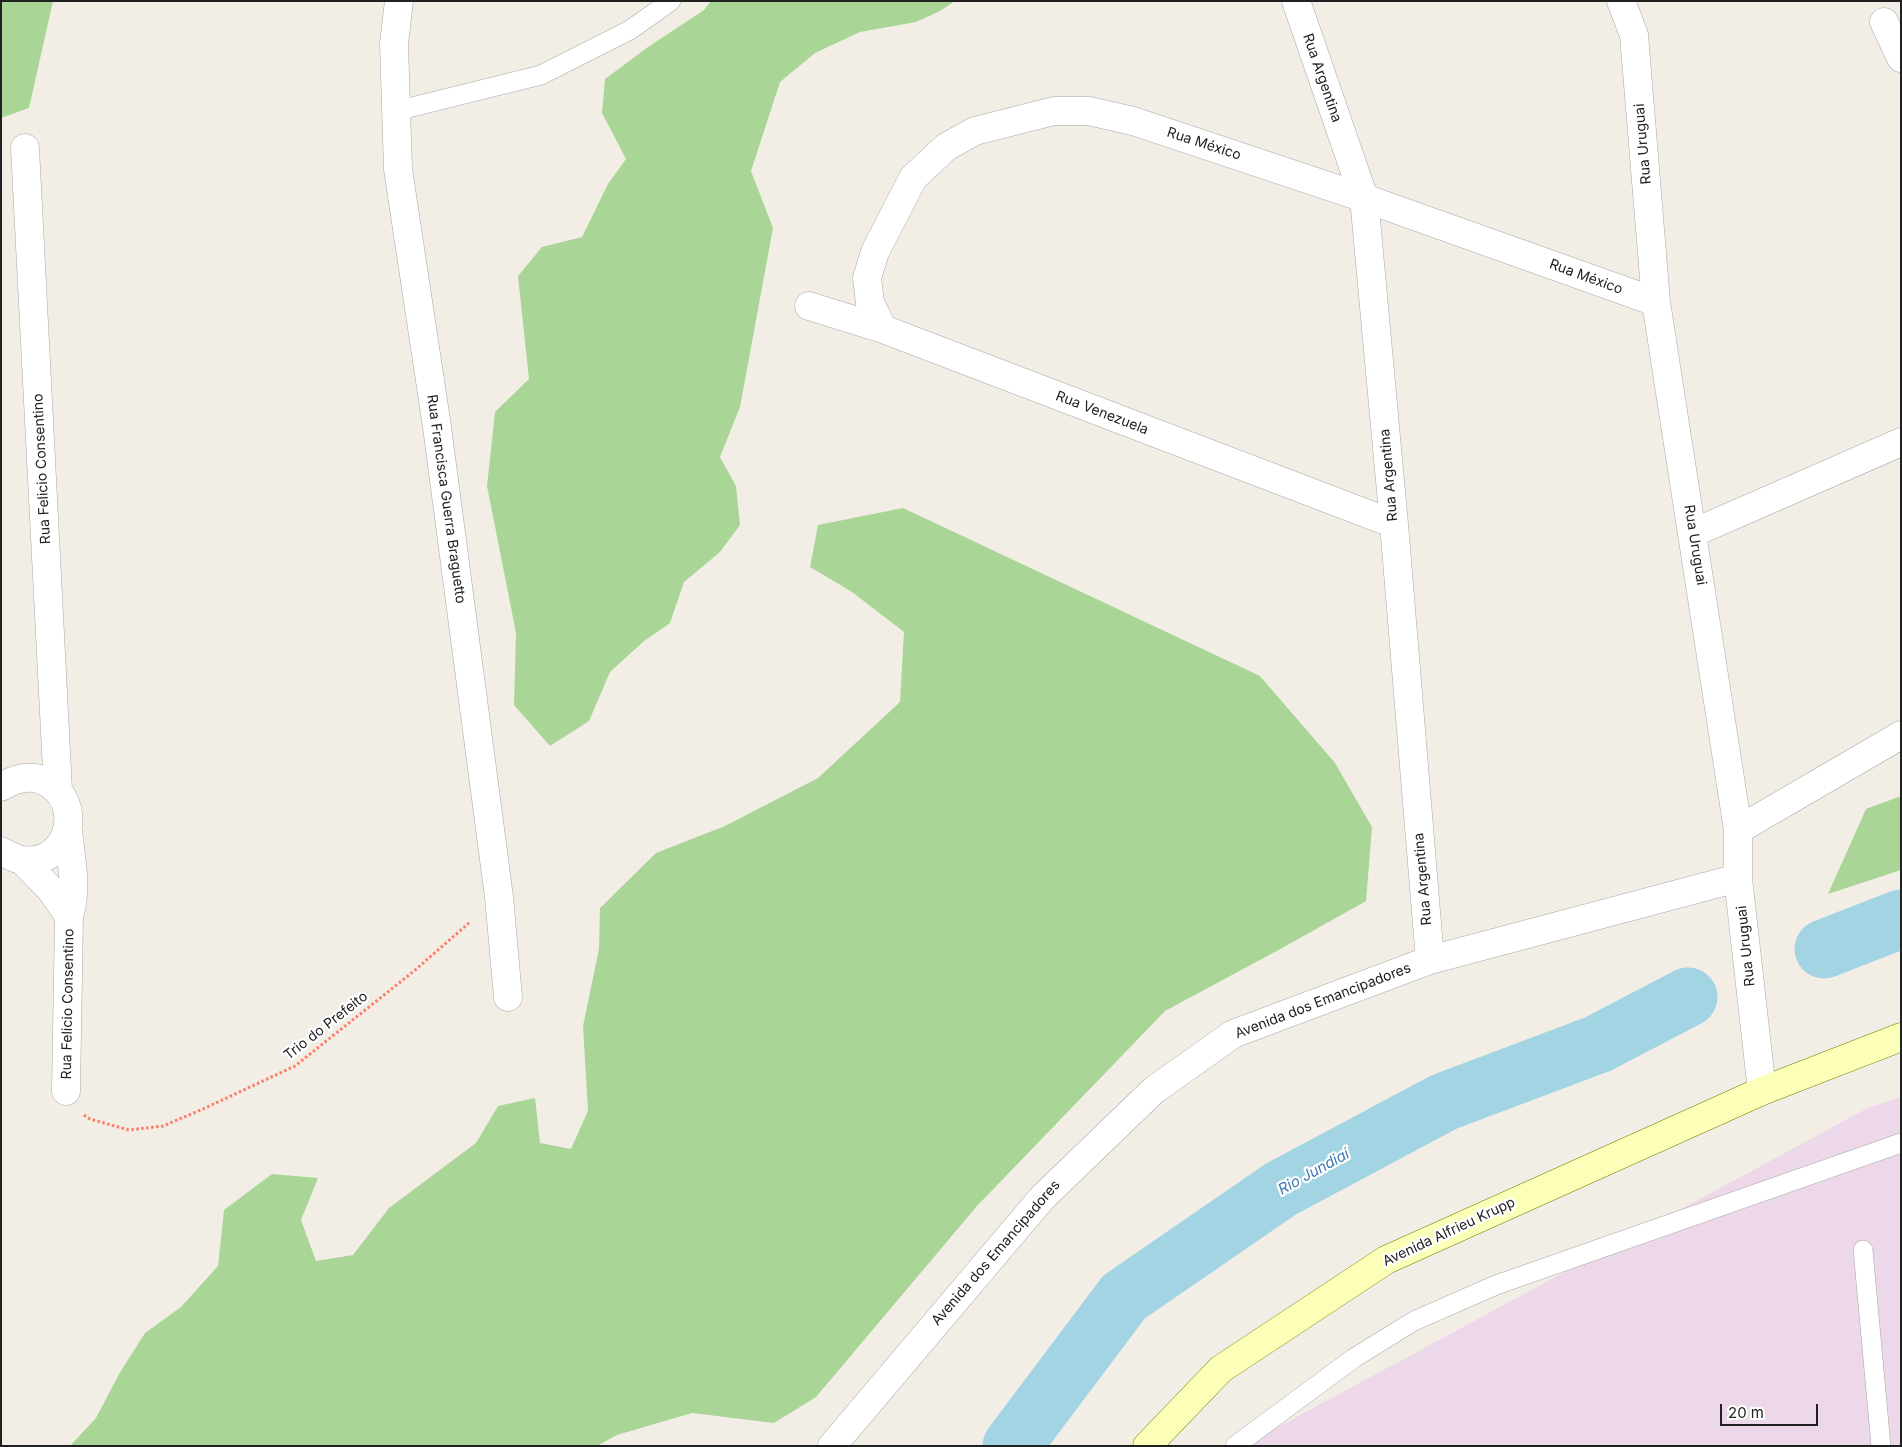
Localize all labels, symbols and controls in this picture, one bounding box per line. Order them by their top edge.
street label: Rua Argentina [1299,31,1345,125]
street label: Rua Uruguai [1631,103,1655,185]
street label: Rua México [1165,124,1243,164]
street label: Rua México [1547,256,1625,298]
street label: Rua Venezuela [1053,388,1151,438]
street label: Rua Felicio Consentino [30,393,54,545]
street label: Rua Francisca Guerra Braguetto [423,393,469,605]
street label: Rua Argentina [1377,428,1401,522]
street label: Rua Uruguai [1680,504,1710,586]
street label: Rua Argentina [1411,832,1435,926]
street label: Rua Uruguai [1733,905,1759,987]
street label: Rua Felicio Consentino [58,928,78,1080]
street label: Avenida dos Emancipadores [1233,960,1413,1042]
street label: Trio do Prefeito [281,988,371,1064]
water label: Rio Jundiaí [1275,1145,1353,1199]
street label: Avenida dos Emancipadores [928,1177,1064,1329]
street label: Avenida Alfrieu Krupp [1380,1194,1518,1270]
scale bar [1722,1394,1820,1426]
text: 20 m [1728,1403,1764,1422]

